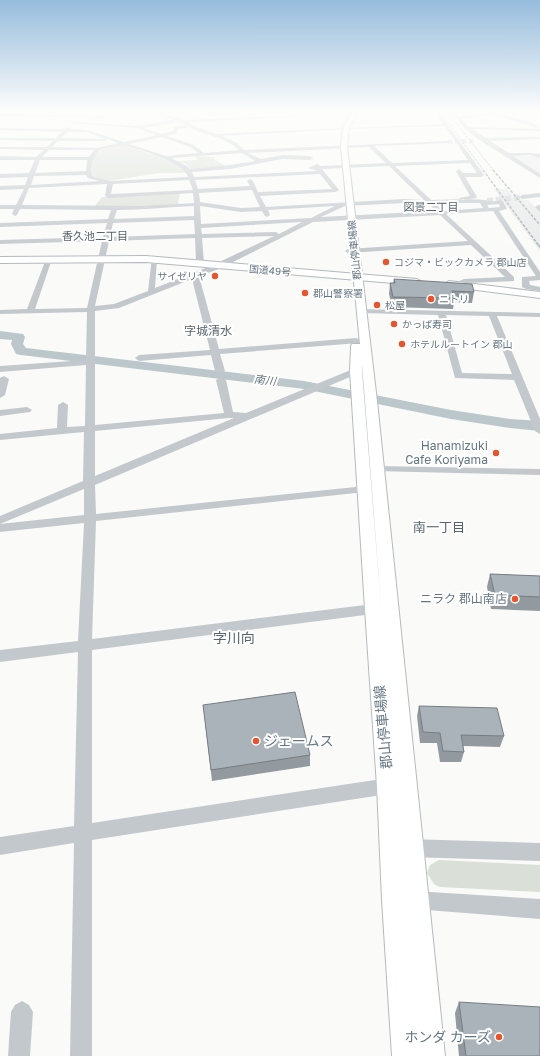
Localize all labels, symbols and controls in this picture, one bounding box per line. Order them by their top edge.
district label: 図景二丁目 [404,200,459,213]
street label: 郡山停車場線 [345,220,363,280]
district label: 香久池二丁目 [62,229,128,242]
place label: コジマ・ビックカメラ 郡山店 [394,256,527,268]
marker: コジマ・ビックカメラ 郡山店 [381,257,391,267]
street label: 国道49号 [248,262,292,278]
place label: サイゼリヤ [157,270,207,282]
marker: サイゼリヤ [210,271,220,281]
place label: 郡山警察署 [313,287,363,299]
marker: 郡山警察署 [300,288,310,298]
place label: ニトリ [439,293,469,305]
marker: ニトリ [426,294,436,304]
place label: 松屋 [385,299,405,311]
marker: 松屋 [372,300,382,310]
place label: かっぱ寿司 [402,318,452,330]
marker: かっぱ寿司 [389,319,399,329]
district label: 字城清水 [184,323,232,338]
place label: ホテルルートイン 郡山 [410,338,513,350]
marker: ホテルルートイン 郡山 [397,339,407,349]
water label: 南川 [253,372,278,387]
place label: Hanamizuki Cafe Koriyama [405,438,488,467]
marker: Hanamizuki Cafe Koriyama [491,448,501,458]
district label: 南一丁目 [413,519,465,535]
place label: ニラク 郡山南店 [420,591,507,606]
marker: ニラク 郡山南店 [510,594,520,604]
district label: 字川向 [213,629,255,646]
street label: 郡山停車場線 [370,684,395,770]
place label: ジェームス [264,732,334,749]
marker: ジェームス [251,736,261,746]
place label: ホンダ カーズ [404,1028,491,1045]
marker: ホンダ カーズ [494,1032,504,1042]

